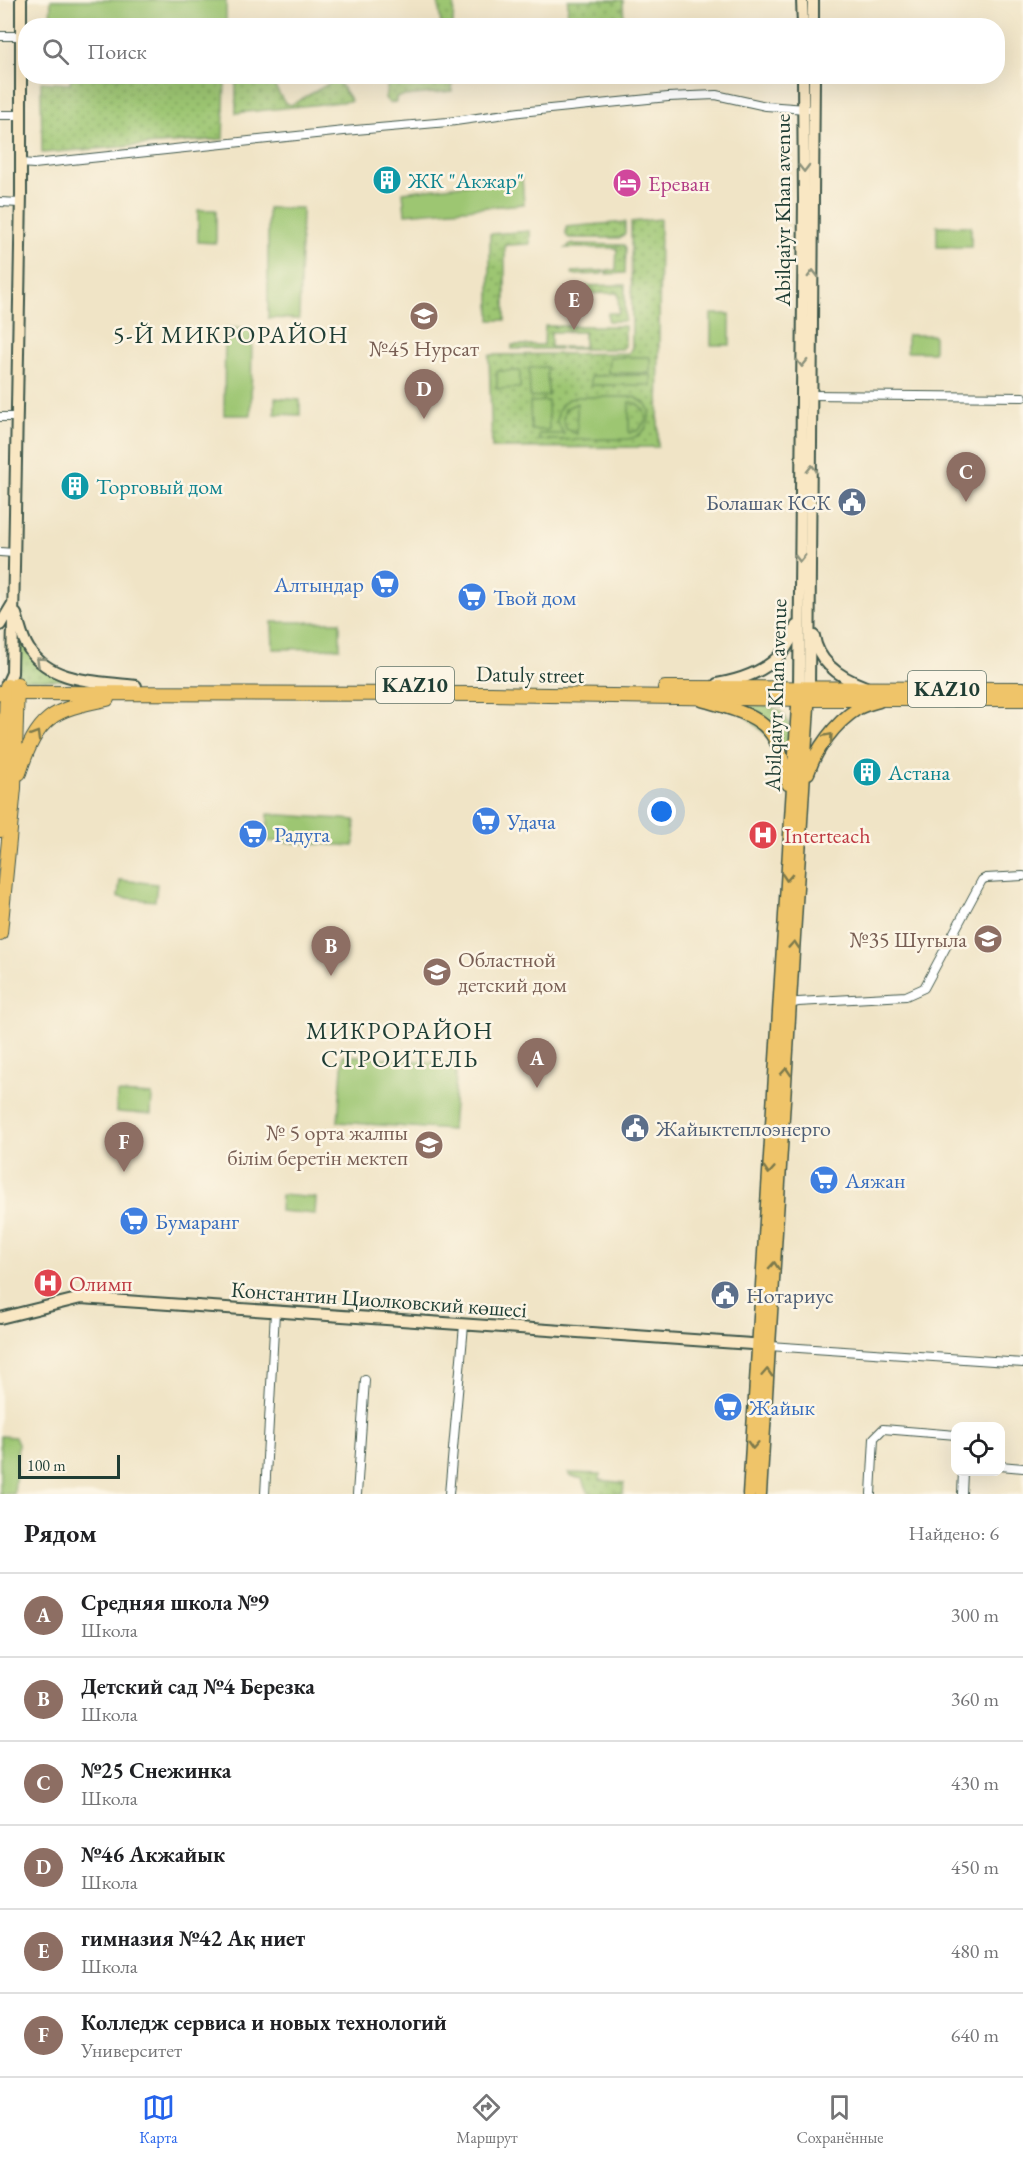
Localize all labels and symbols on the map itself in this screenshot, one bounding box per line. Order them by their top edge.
street label: Abilqaiyr Khan avenue [768,113,797,307]
one-way arrow [798,163,810,172]
building icon: ЖК "Акжар" [371,164,403,196]
place label: ЖК "Акжар" [407,166,524,195]
hotel icon: Ереван [611,167,643,199]
place label: Ереван [648,169,710,198]
one-way arrow [807,270,819,279]
pin: E [554,280,594,330]
school or university icon: №45 Нурсат [408,300,440,332]
district label: 5-Й МИКРОРАЙОН [113,319,349,350]
place label: №45 Нурсат [369,334,479,363]
one-way arrow [796,358,808,367]
pin: D [404,370,444,419]
pin: C [946,452,986,502]
one-way arrow [806,465,818,474]
building icon: Торговый дом [59,470,91,502]
place label: Торговый дом [96,472,223,501]
public building icon: Болашак КСК [836,486,868,518]
place label: Болашак КСК [706,488,831,517]
one-way arrow [794,553,806,562]
supermarket icon: Алтындар [369,568,401,600]
place label: Алтындар [273,570,364,599]
supermarket icon: Твой дом [456,581,488,613]
place label: Твой дом [493,583,576,612]
street label: Abilqaiyr Khan avenue [758,598,793,793]
one-way arrow [37,657,47,668]
street label: Datuly street [476,659,585,690]
road number: KAZ10 [376,667,454,703]
road number: KAZ10 [908,671,986,707]
one-way arrow [29,731,41,741]
one-way arrow [822,733,833,744]
building icon: Астана [851,756,883,788]
place label: Астана [887,758,950,787]
your location [647,797,676,826]
supermarket icon: Удача [470,805,502,837]
place label: Удача [506,807,556,836]
supermarket icon: Радуга [237,818,269,850]
hospital icon: Interteach [747,819,779,851]
place label: Радуга [274,820,330,849]
place label: Interteach [784,821,870,850]
one-way arrow [781,872,794,881]
school or university icon: №35 Шугыла [972,923,1004,955]
place label: №35 Шугыла [849,925,967,954]
pin: B [312,926,350,976]
one-way arrow [787,941,800,950]
place label: Областной детский дом [458,945,567,999]
school or university icon: Областной детский дом [421,956,453,988]
district label: МИКРОРАЙОН СТРОИТЕЛЬ [306,1015,494,1074]
pin: A [518,1038,556,1088]
one-way arrow [779,1067,792,1076]
public building icon: Жайыктеплоэнерго [619,1112,651,1144]
place label: Жайыктеплоэнерго [655,1114,831,1143]
place label: № 5 орта жалпы білім беретін мектеп [227,1118,408,1172]
pin: F [104,1122,144,1172]
school or university icon: № 5 орта жалпы білім беретін мектеп [413,1129,445,1161]
supermarket icon: Аяжан [808,1164,840,1196]
one-way arrow [763,1166,776,1175]
place label: Аяжан [844,1166,905,1195]
supermarket icon: Бумаранг [118,1205,150,1237]
place label: Бумаранг [155,1207,239,1236]
one-way arrow [767,1262,780,1271]
hospital icon: Олимп [32,1267,64,1299]
place label: Олимп [69,1269,132,1298]
street label: Константин Циолковский көшесі [230,1275,528,1324]
public building icon: Нотариус [709,1279,741,1311]
place label: Нотариус [746,1281,834,1310]
one-way arrow [761,1368,774,1377]
supermarket icon: Жайык [712,1391,744,1423]
place label: Жайык [748,1393,815,1422]
one-way arrow [746,1441,759,1450]
scale bar [18,1452,120,1480]

